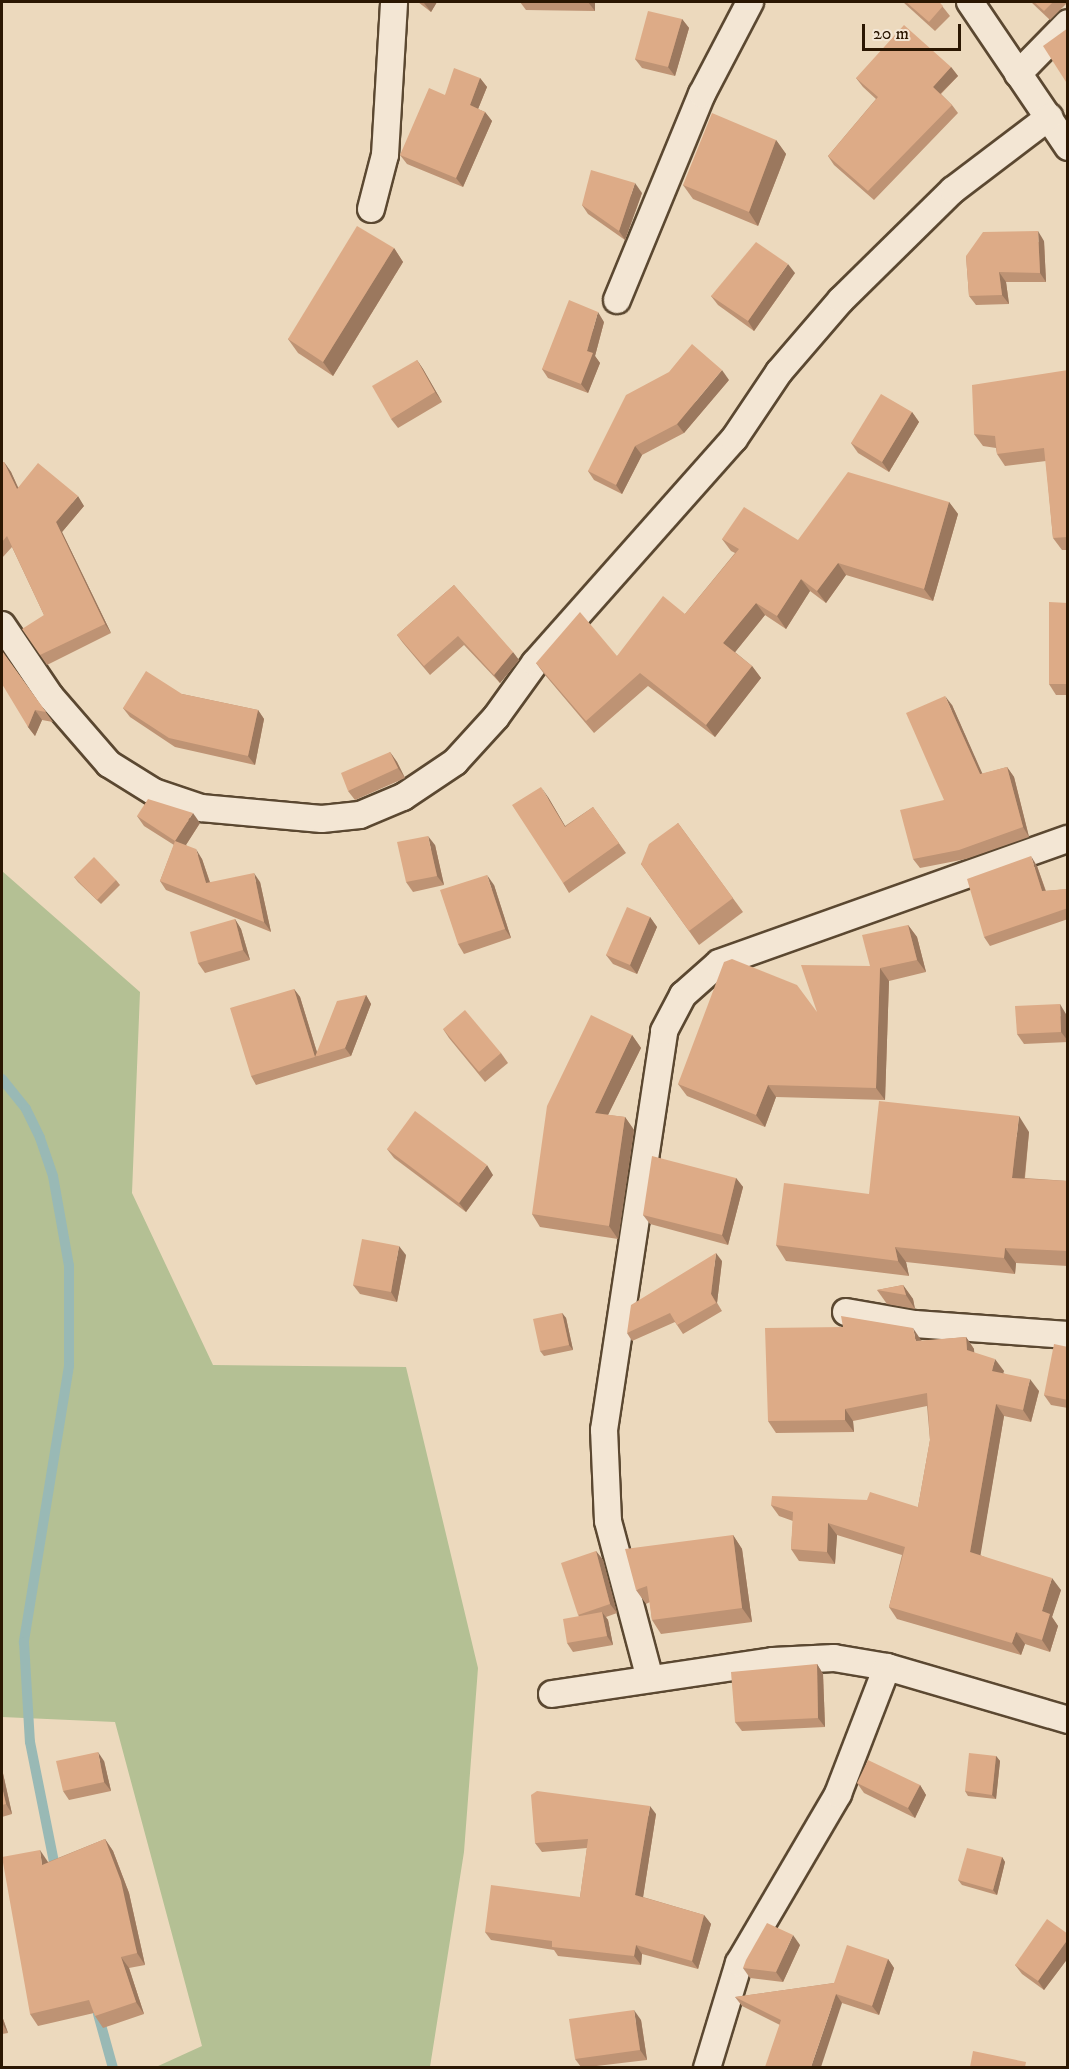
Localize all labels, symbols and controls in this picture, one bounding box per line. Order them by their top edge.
scale bar [865,12,964,50]
text: 20 m [873,23,909,45]

